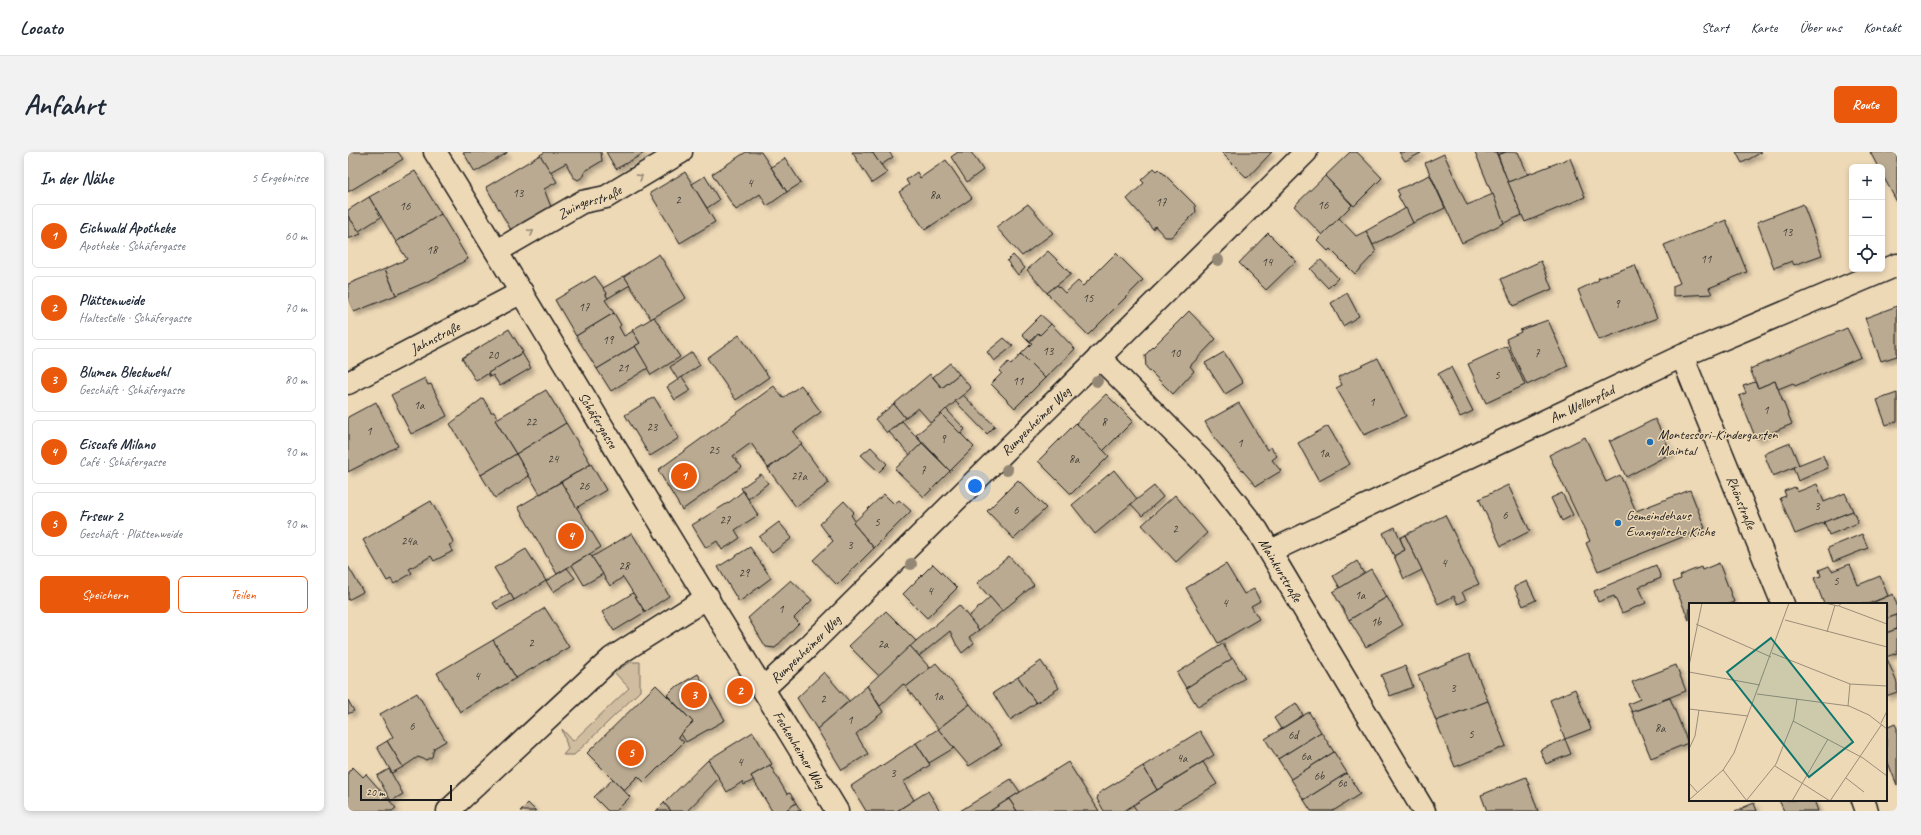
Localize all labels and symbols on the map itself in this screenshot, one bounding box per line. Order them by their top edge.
one-way arrow [636,174,643,182]
house number: 4 [747,175,754,191]
street label: Zwingerstraße [554,181,626,223]
house number: 13 [513,185,525,201]
house number: 8a [930,187,941,203]
house number: 2 [675,192,682,208]
house number: 17 [1156,194,1167,210]
house number: 16 [1318,197,1329,213]
house number: 16 [400,198,411,214]
house number: 13 [1782,224,1794,240]
one-way arrow [527,229,534,236]
house number: 18 [427,242,439,258]
house number: 11 [1701,251,1712,267]
house number: 14 [1262,254,1274,270]
house number: 15 [1083,290,1094,306]
house number: 9 [1614,296,1621,312]
house number: 17 [579,299,590,315]
street label: Jahnstraße [406,317,464,358]
house number: 19 [603,332,615,348]
house number: 13 [1043,343,1055,359]
house number: 10 [1170,345,1182,361]
house number: 7 [1534,345,1540,361]
house number: 20 [488,347,500,363]
house number: 21 [618,360,629,376]
house number: 5 [1494,367,1500,383]
house number: 11 [1013,373,1024,389]
street label: Am Wellenpfad [1547,380,1619,426]
street label: Rumpenheimer Weg [997,382,1075,459]
street label: Schäfergasse [575,389,622,452]
house number: 1 [1369,394,1375,410]
house number: 1a [414,397,425,413]
house number: 1 [1763,402,1769,418]
house number: 22 [526,414,538,430]
house number: 8 [1101,414,1108,430]
house number: 23 [647,419,659,435]
house number: 1 [366,423,372,439]
place label: Montessori-Kindergarten Maintal [1658,426,1778,459]
house number: 9 [940,431,947,447]
house number: 1 [1237,435,1243,451]
marker: Montessori-Kindergarten Maintal [1645,437,1655,447]
house number: 25 [709,442,720,458]
house number: 1a [1319,445,1330,461]
house number: 24 [548,451,560,467]
house number: 8a [1069,451,1080,467]
pin: 1 [671,461,697,491]
house number: 7 [920,462,926,478]
house number: 27a [791,468,808,484]
street label: Rhönstraße [1723,473,1761,533]
your location [965,476,985,496]
house number: 26 [579,478,590,494]
house number: 3 [1814,498,1821,514]
house number: 6 [1013,502,1019,518]
house number: 6 [1502,507,1508,523]
place label: Gemeindehaus Evangelische Kiche [1626,507,1716,540]
house number: 27 [720,512,731,528]
house number: 5 [874,514,880,530]
marker: Gemeindehaus Evangelische Kiche [1613,518,1623,528]
pin: 4 [558,521,584,551]
house number: 2 [1172,521,1179,537]
house number: 24a [401,533,418,549]
street label: Mainkurstraße [1255,535,1307,606]
house number: 3 [847,537,854,553]
house number: 4 [1441,555,1448,571]
house number: 28 [619,558,631,574]
house number: 29 [739,565,751,581]
house number: 5 [1833,573,1839,589]
house number: 4 [927,583,934,599]
house number: 1a [1355,587,1366,603]
house number: 4 [1222,595,1229,611]
house number: 1 [778,601,784,617]
inset map [1689,603,1887,801]
street label: Rumpenheimer Weg [767,610,845,686]
house number: 1b [1371,614,1382,630]
house number: 2 [528,635,535,651]
house number: 2a [878,636,889,652]
house number: 4 [474,668,481,684]
pin: 2 [727,676,753,706]
pin: 3 [681,680,707,710]
house number: 3 [1450,680,1457,696]
house number: 1a [933,688,944,704]
house number: 2 [820,691,827,707]
street label: Fechenheimer Weg [770,707,830,792]
house number: 1 [847,712,853,728]
house number: 6 [409,718,415,734]
house number: 8a [1655,720,1666,736]
house number: 5 [1468,726,1474,742]
house number: 6d [1288,727,1300,743]
pin: 5 [618,738,644,768]
house number: 6a [1301,748,1312,764]
house number: 4a [1177,750,1188,766]
house number: 4 [737,754,744,770]
house number: 3 [890,765,897,781]
house number: 6b [1314,768,1325,784]
house number: 6c [1337,775,1348,791]
scale bar [360,783,452,802]

